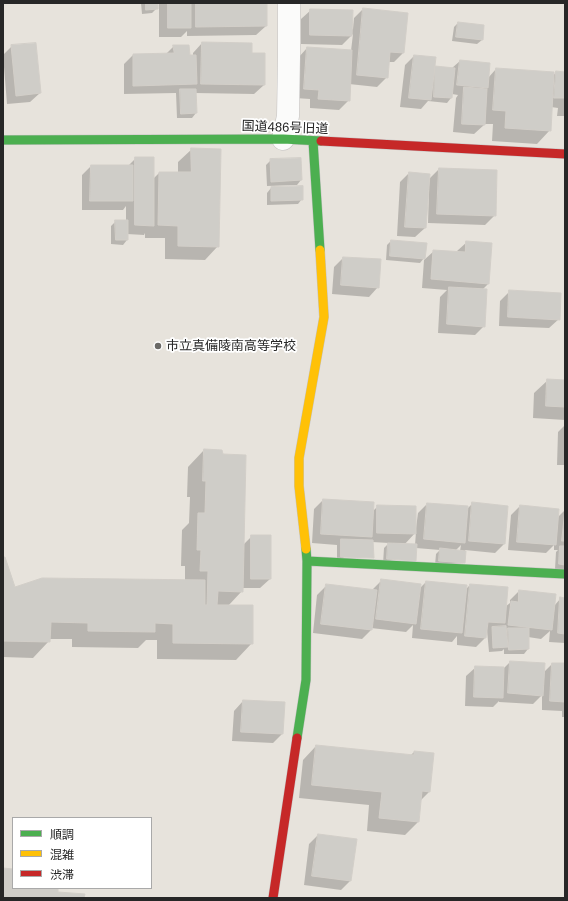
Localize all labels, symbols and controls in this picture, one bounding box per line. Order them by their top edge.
street label: 国道486号旧道 [241,119,329,137]
place label: 市立真備陵南高等学校 [166,338,296,354]
marker: 市立真備陵南高等学校 [153,341,163,351]
legend [12,817,152,889]
text: 順調 [50,828,74,842]
text: 混雑 [50,848,74,862]
text: 渋滞 [50,868,74,882]

